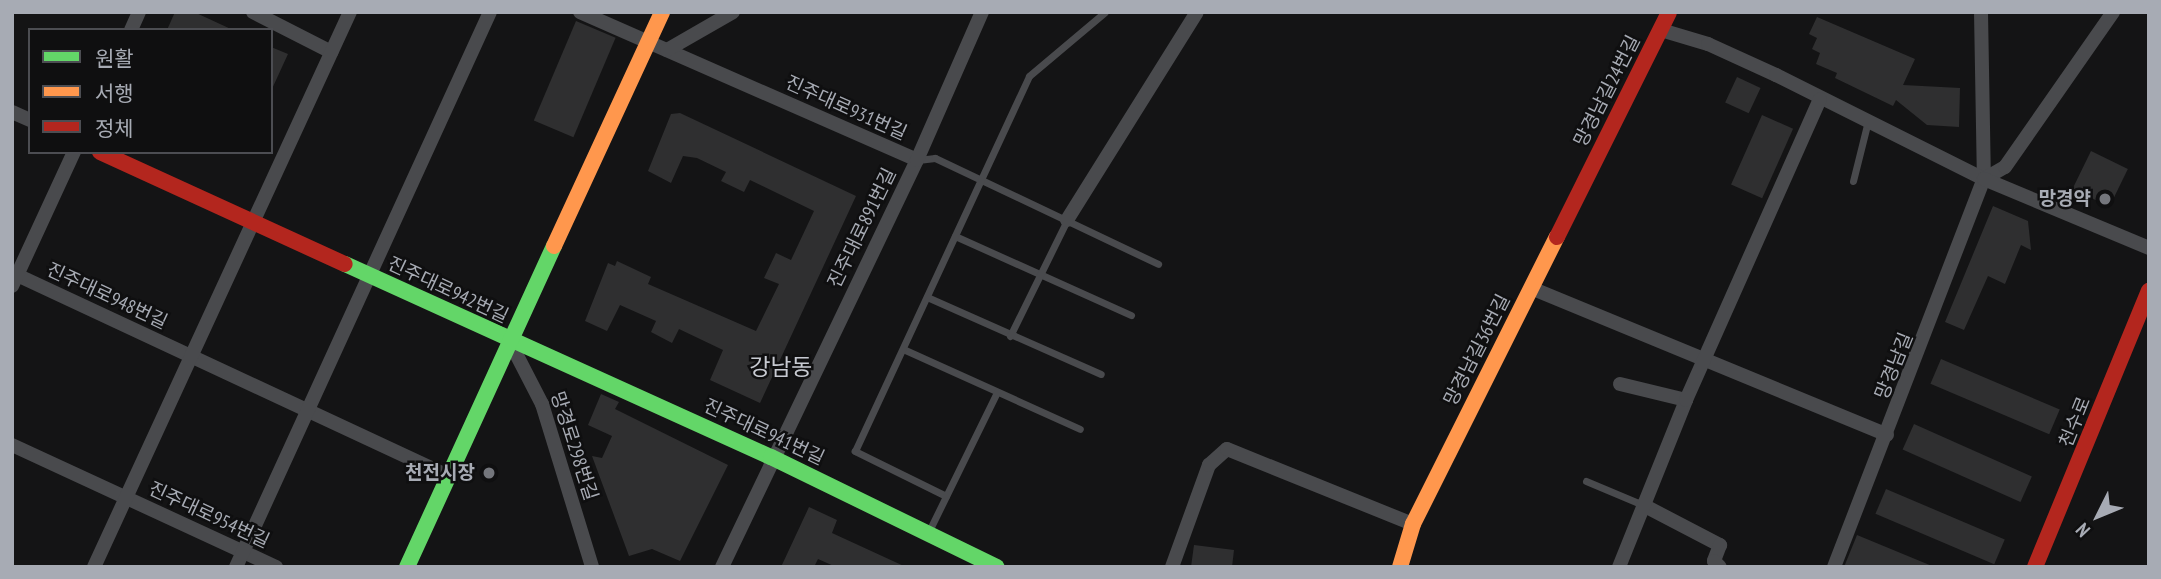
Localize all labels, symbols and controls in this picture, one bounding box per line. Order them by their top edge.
legend [28,28,273,154]
street label: 망경남길24번길 [1569,31,1645,151]
text: 원활 [95,45,134,72]
street label: 진주대로931번길 [782,71,910,145]
text: 서행 [95,80,134,107]
text: 정체 [95,115,134,142]
street label: 진주대로891번길 [823,164,901,292]
place label: 망경약 [2039,188,2091,210]
marker: 망경약 [2097,191,2113,207]
street label: 진주대로942번길 [384,252,512,328]
street label: 진주대로948번길 [43,258,171,334]
street label: 망경남길36번길 [1439,290,1515,410]
street label: 망경남길 [1870,329,1918,403]
district label: 강남동 [749,353,813,381]
street label: 망경로298번길 [546,389,602,503]
street label: 천수로 [2055,393,2095,451]
street label: 진주대로941번길 [700,394,828,470]
place label: 천전시장 [405,462,475,484]
marker: 천전시장 [481,465,497,481]
street label: 진주대로954번길 [145,477,273,553]
north arrow [2063,481,2133,551]
text: N [2070,518,2095,542]

